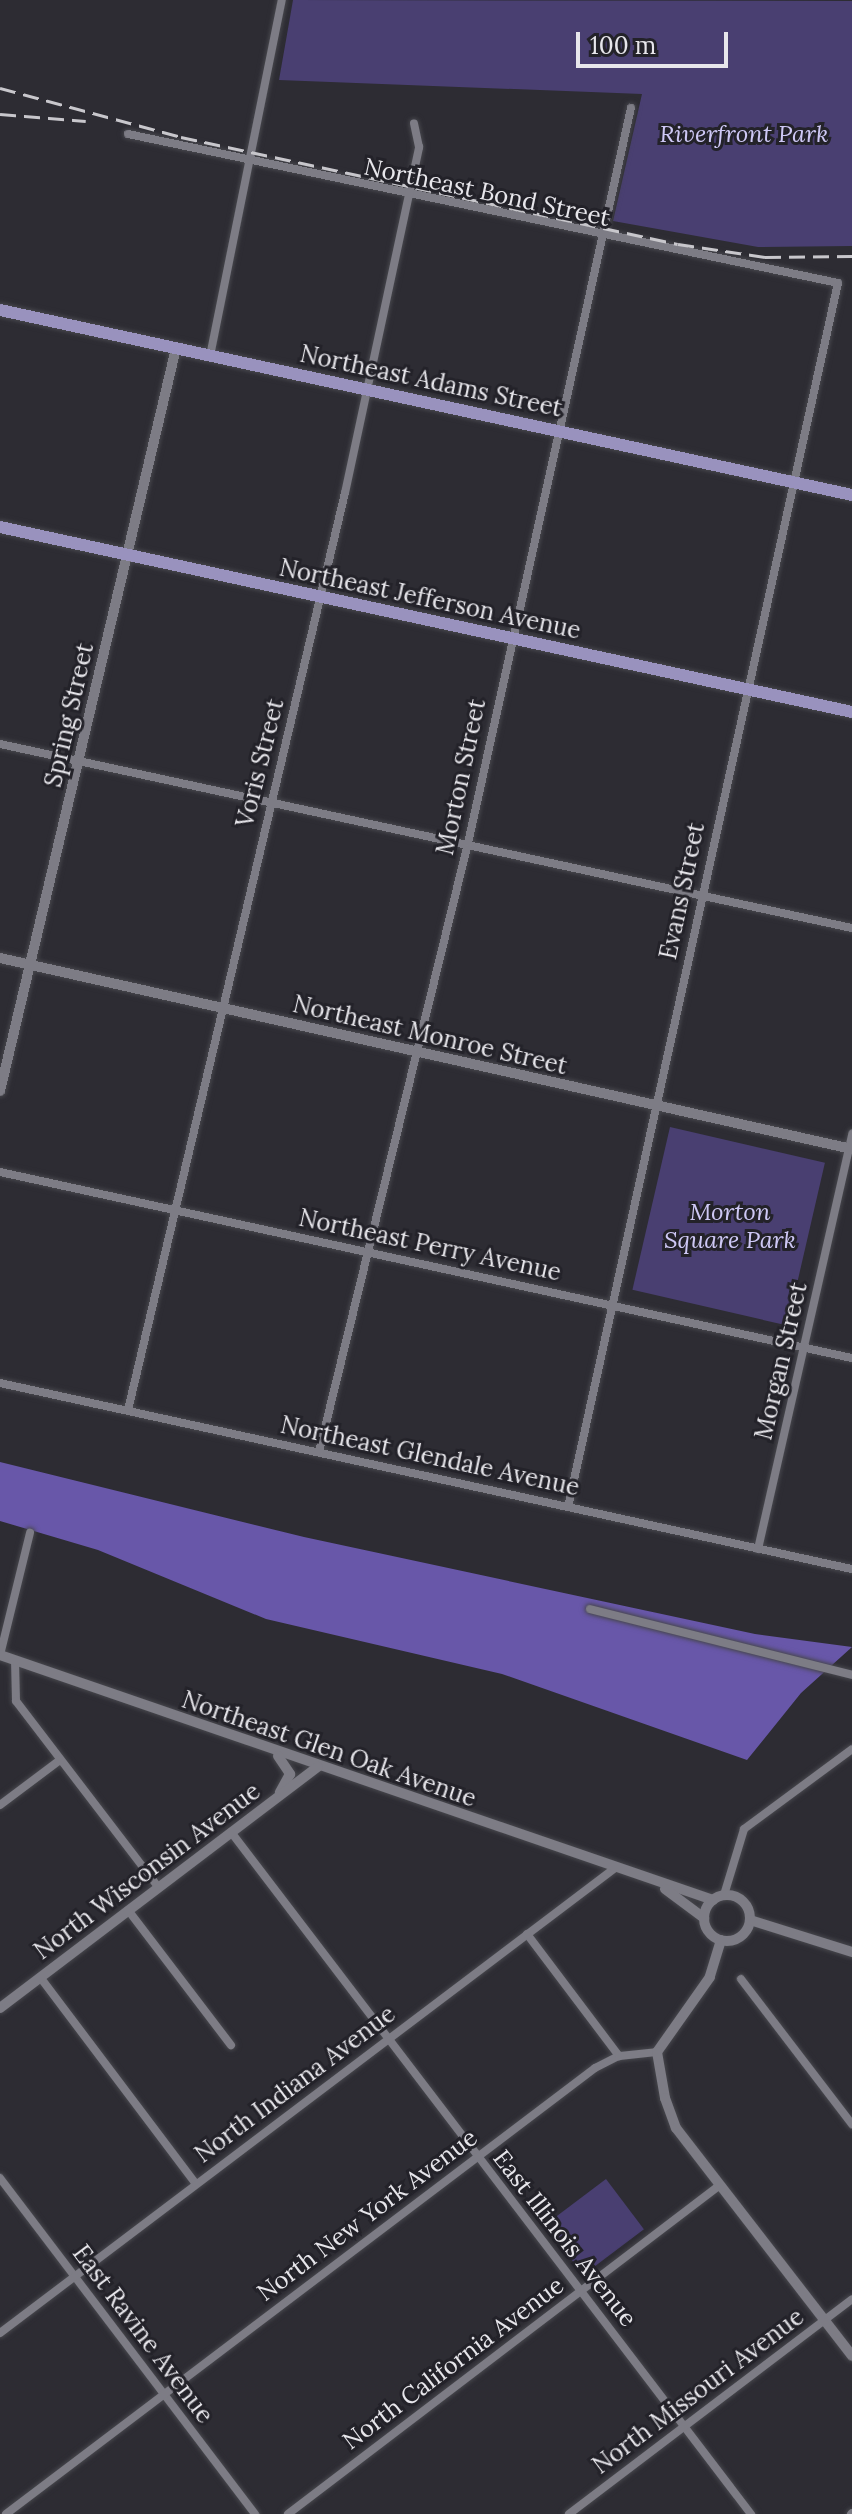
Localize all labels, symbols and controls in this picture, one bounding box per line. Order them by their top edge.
scale bar [580,16,732,66]
text: 100 m [590,30,656,61]
park label: Riverfront Park [660,120,828,148]
street label: Northeast Bond Street [361,152,613,232]
street label: Northeast Adams Street [297,339,565,423]
street label: Northeast Jefferson Avenue [277,553,583,645]
street label: Spring Street [38,640,100,790]
street label: Voris Street [230,696,290,830]
street label: Morton Street [430,696,492,858]
street label: Evans Street [653,820,711,962]
street label: Northeast Monroe Street [290,989,570,1081]
park label: Morton Square Park [664,1198,796,1254]
street label: Northeast Perry Avenue [296,1203,564,1287]
street label: Morgan Street [749,1279,813,1443]
street label: Northeast Glendale Avenue [278,1410,582,1502]
street label: Northeast Glen Oak Avenue [178,1685,480,1813]
street label: North Wisconsin Avenue [28,1777,266,1965]
street label: North Indiana Avenue [189,1999,401,2169]
street label: North New York Avenue [251,2123,483,2307]
street label: East Illinois Avenue [487,2144,643,2332]
street label: East Ravine Avenue [67,2239,219,2429]
street label: North California Avenue [337,2271,569,2455]
street label: North Missouri Avenue [587,2302,809,2480]

